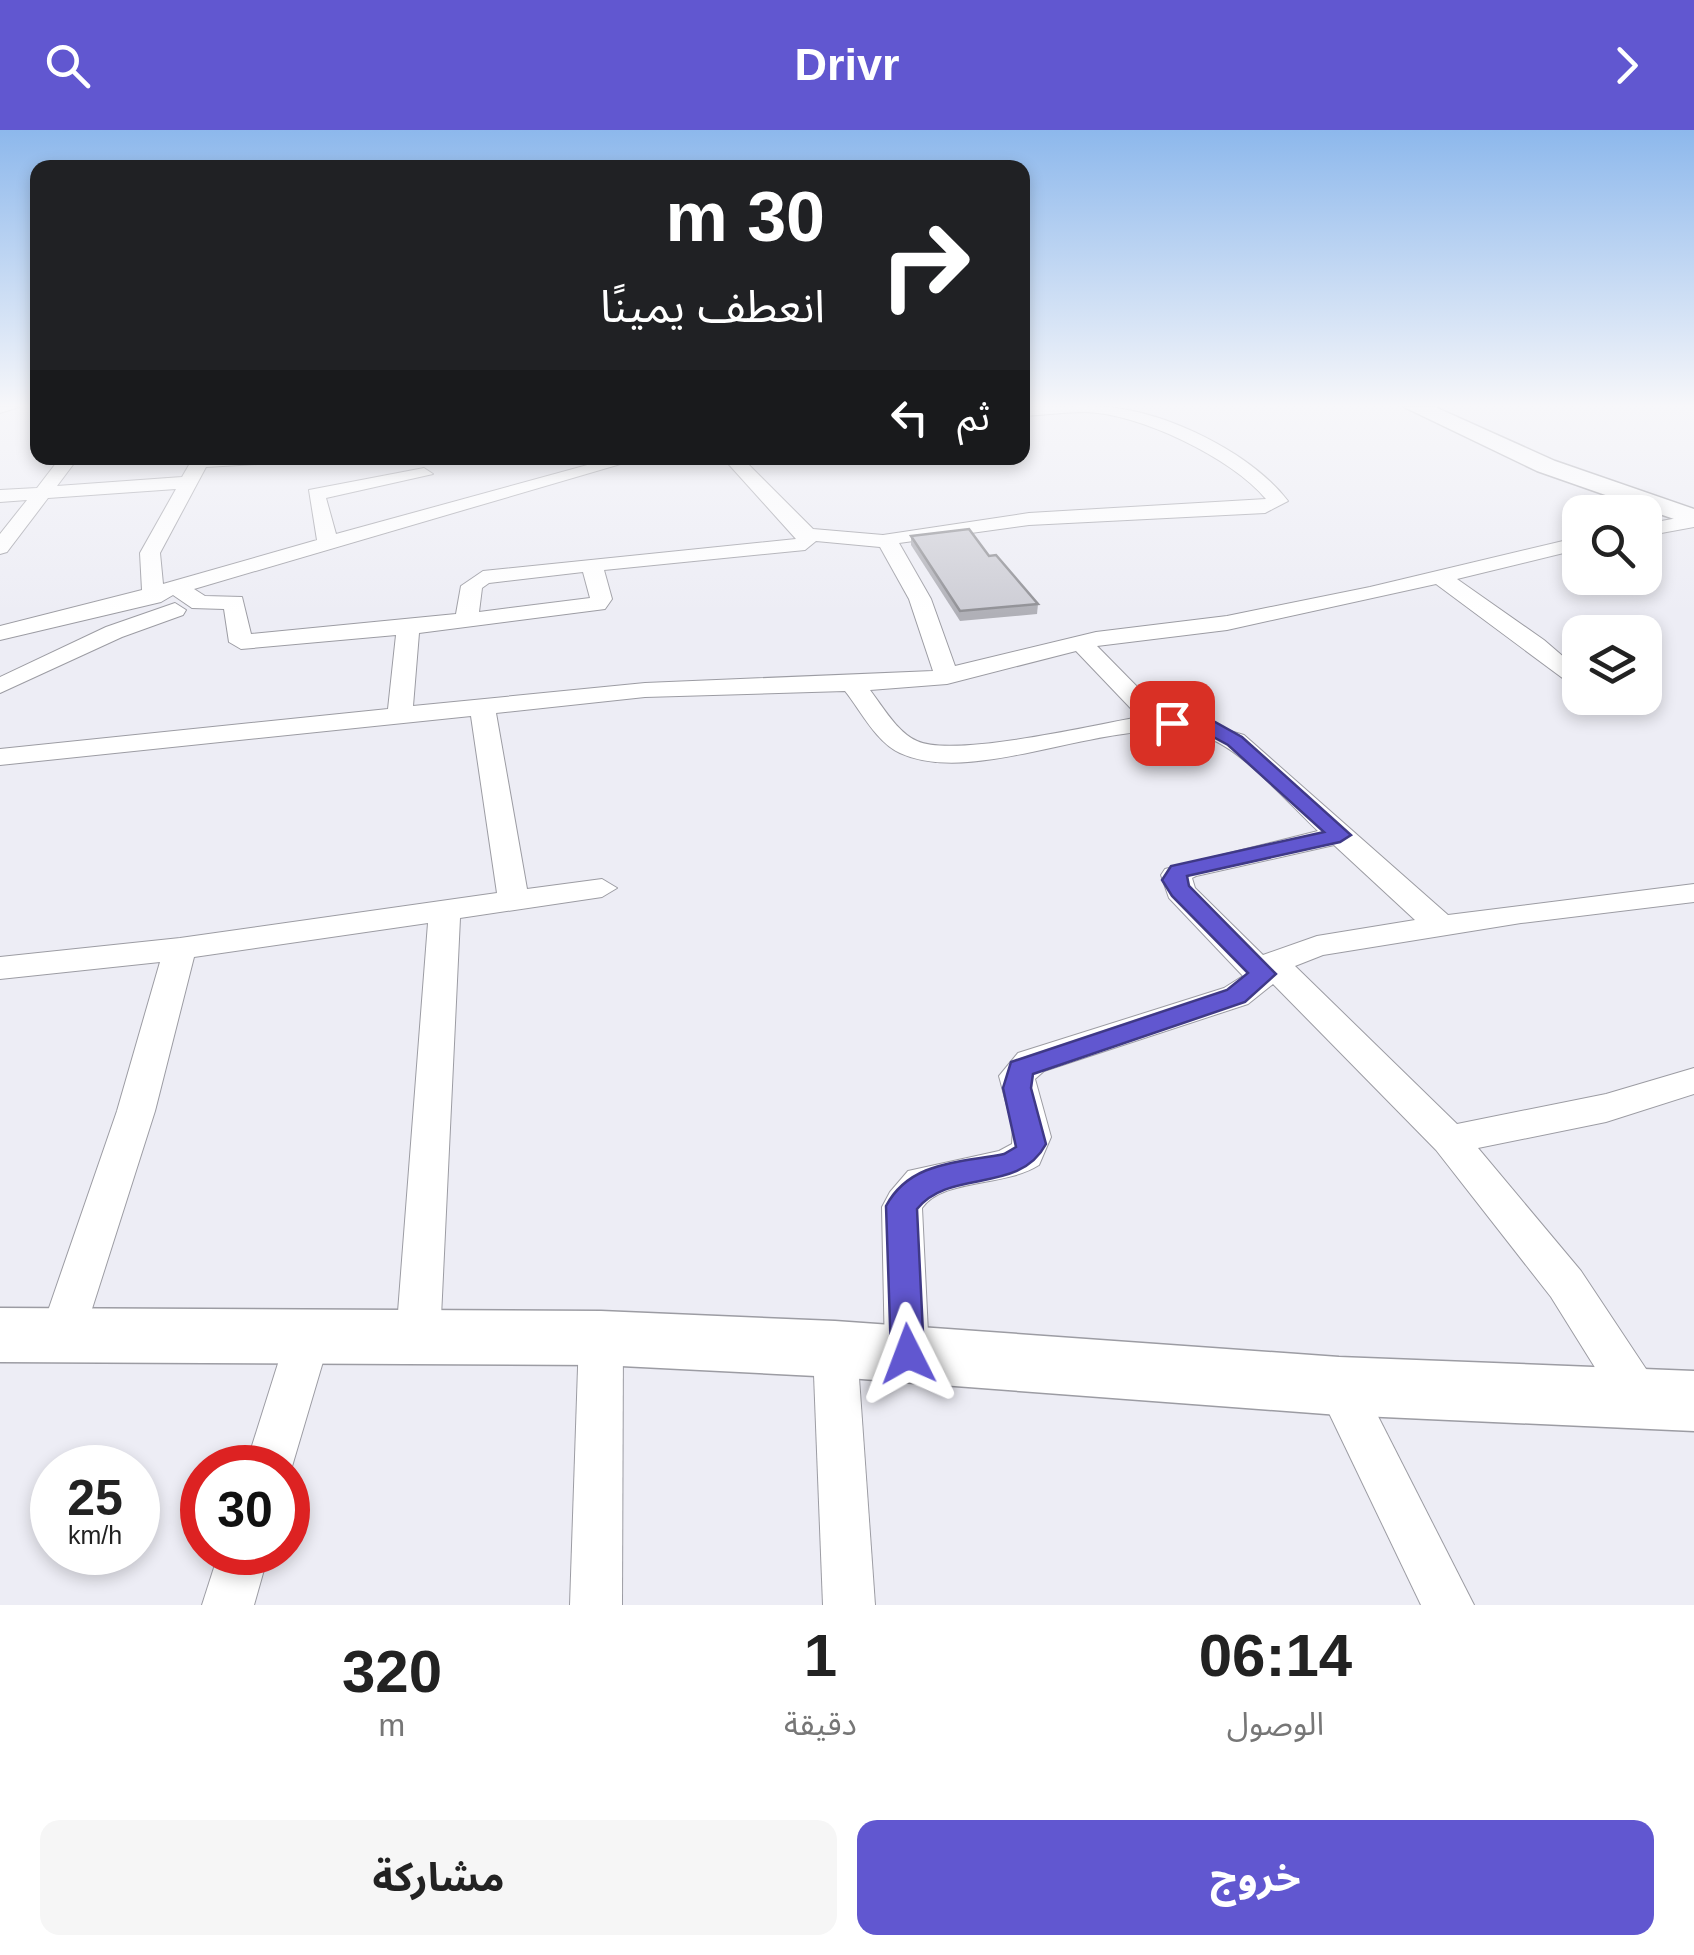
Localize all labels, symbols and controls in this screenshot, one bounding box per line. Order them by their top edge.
icon: search [40,38,95,93]
icon: forward [1599,38,1654,93]
text: Drivr [794,39,900,90]
text: 30 m [665,178,825,256]
icon: right [860,200,990,330]
text: انعطف يمينًا [600,281,825,332]
icon: left [882,390,937,445]
text: ثم [957,396,990,438]
map controls [1562,495,1662,715]
button: search [1562,495,1662,595]
button: layers [1562,615,1662,715]
pin [1130,681,1215,766]
icon: arrive [1145,696,1200,751]
position arrow [856,1302,960,1406]
speed limit sign: 30 [180,1445,310,1575]
text: 25 [67,1470,123,1526]
text: km/h [68,1521,122,1549]
text: 1 [804,1622,837,1689]
text: 06:14 [1199,1622,1352,1689]
text: 320 [342,1638,442,1705]
text: دقيقة [784,1706,857,1742]
text: الوصول [1227,1706,1324,1742]
text: m [379,1707,405,1743]
button: مشاركة [40,1820,837,1935]
button: خروج [857,1820,1654,1935]

